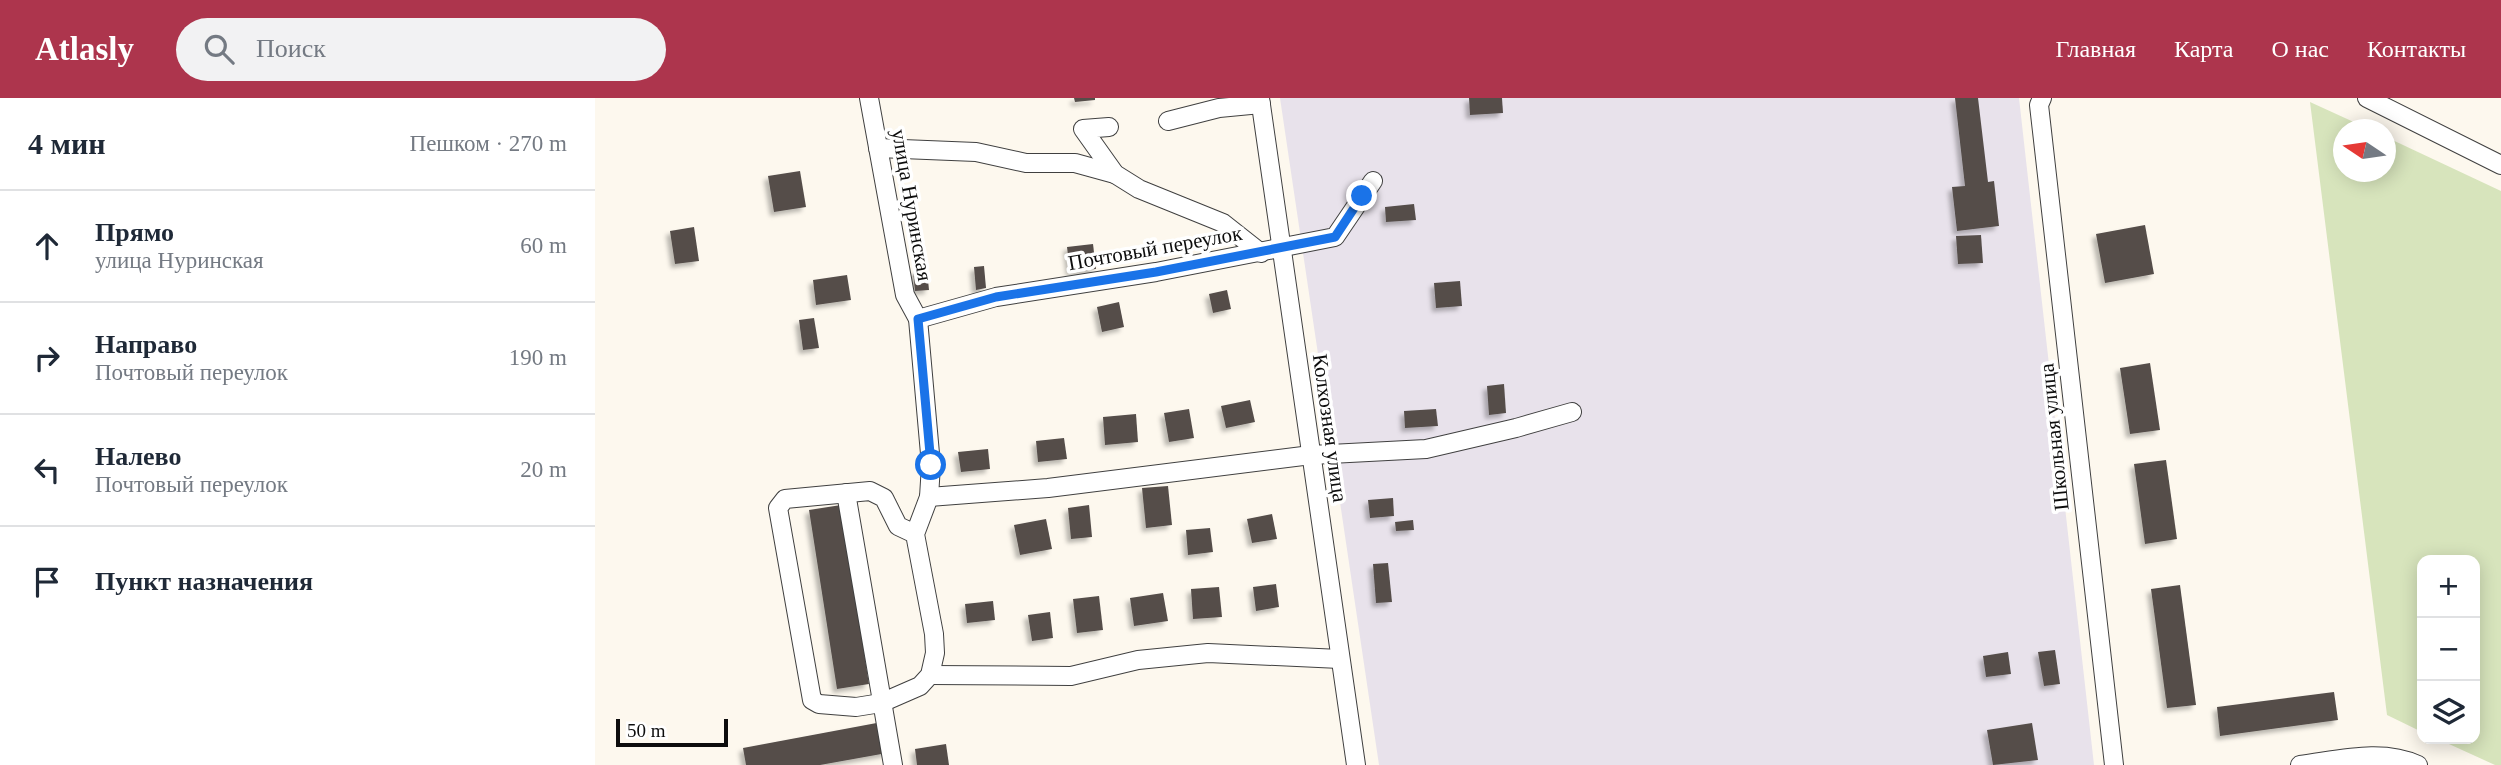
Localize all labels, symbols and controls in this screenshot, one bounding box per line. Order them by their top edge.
search box [176,18,666,81]
icon: search [200,30,238,68]
text: Atlasly [35,31,134,67]
text: Поиск [256,34,326,63]
text: Главная [2055,36,2136,62]
text: Карта [2174,36,2233,62]
text: О нас [2271,36,2329,62]
text: Контакты [2367,36,2466,62]
north arrow [2333,119,2396,182]
text: 4 мин [28,127,106,160]
street label: улица Нуринская [887,127,937,283]
text: Пешком · 270 m [410,131,567,156]
route end [1346,180,1377,211]
text: Прямо [95,218,174,247]
street label: Почтовый переулок [1066,221,1245,275]
icon: ahead [28,227,66,265]
text: 60 m [520,233,567,258]
text: улица Нуринская [95,248,264,273]
text: Направо [95,330,197,359]
icon: right [28,339,66,377]
text: 190 m [509,345,567,370]
street label: Колхозная улица [1308,352,1352,504]
text: Почтовый переулок [95,360,288,385]
street label: Школьная улица [2034,362,2074,512]
text: Налево [95,442,181,471]
route start [915,449,946,480]
icon: left [28,451,66,489]
text: 20 m [520,457,567,482]
text: Почтовый переулок [95,472,288,497]
map controls [2417,555,2480,744]
button: + [2417,555,2480,618]
icon: arrive [28,563,66,601]
text: Пункт назначения [95,567,313,596]
button: − [2417,618,2480,681]
button: layers [2417,681,2480,744]
scale bar [616,716,728,748]
text: 50 m [627,720,666,741]

